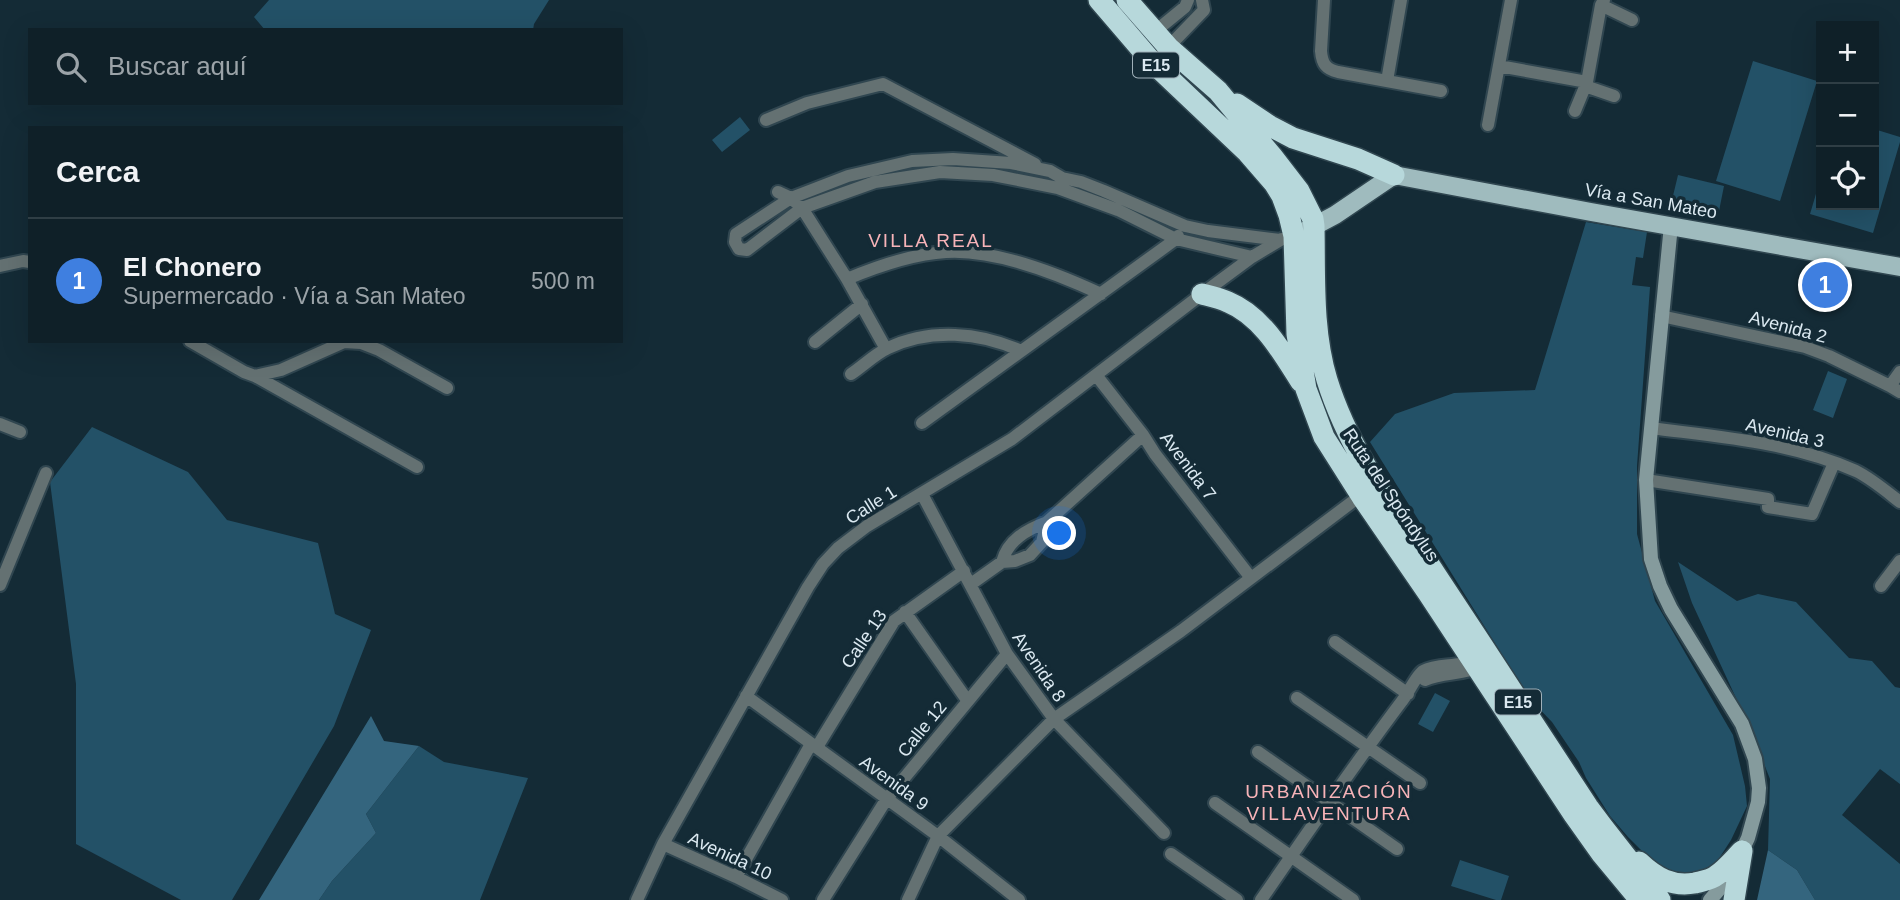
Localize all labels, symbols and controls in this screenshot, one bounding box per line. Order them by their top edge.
map controls [1816,21,1879,210]
button: + [1816,21,1879,84]
search box [28,28,623,105]
icon: search [52,48,90,86]
text: Buscar aquí [108,51,247,81]
road number: E15 [1133,53,1179,78]
button: − [1816,84,1879,147]
button: locate [1816,147,1879,210]
text: Cerca [56,155,139,188]
street label: Vía a San Mateo [1583,180,1719,222]
district label: VILLA REAL [868,230,994,251]
text: El Chonero [123,252,262,282]
pin: 1 [1802,259,1848,311]
text: 1 [73,268,85,294]
text: 500 m [531,268,595,294]
text: Supermercado · Vía a San Mateo [123,283,466,309]
street label: Avenida 2 [1747,307,1829,347]
street label: Avenida 3 [1744,414,1826,452]
street label: Ruta del Spóndylus [1339,425,1443,565]
street label: Avenida 7 [1156,428,1220,504]
street label: Calle 1 [842,482,900,528]
your location [1042,516,1076,550]
street label: Calle 13 [837,606,891,672]
street label: Avenida 8 [1008,628,1070,706]
road number: E15 [1495,690,1541,715]
street label: Calle 12 [893,697,951,761]
street label: Avenida 9 [856,751,932,815]
district label: URBANIZACIÓN VILLAVENTURA [1245,781,1413,824]
street label: Avenida 10 [685,828,775,884]

